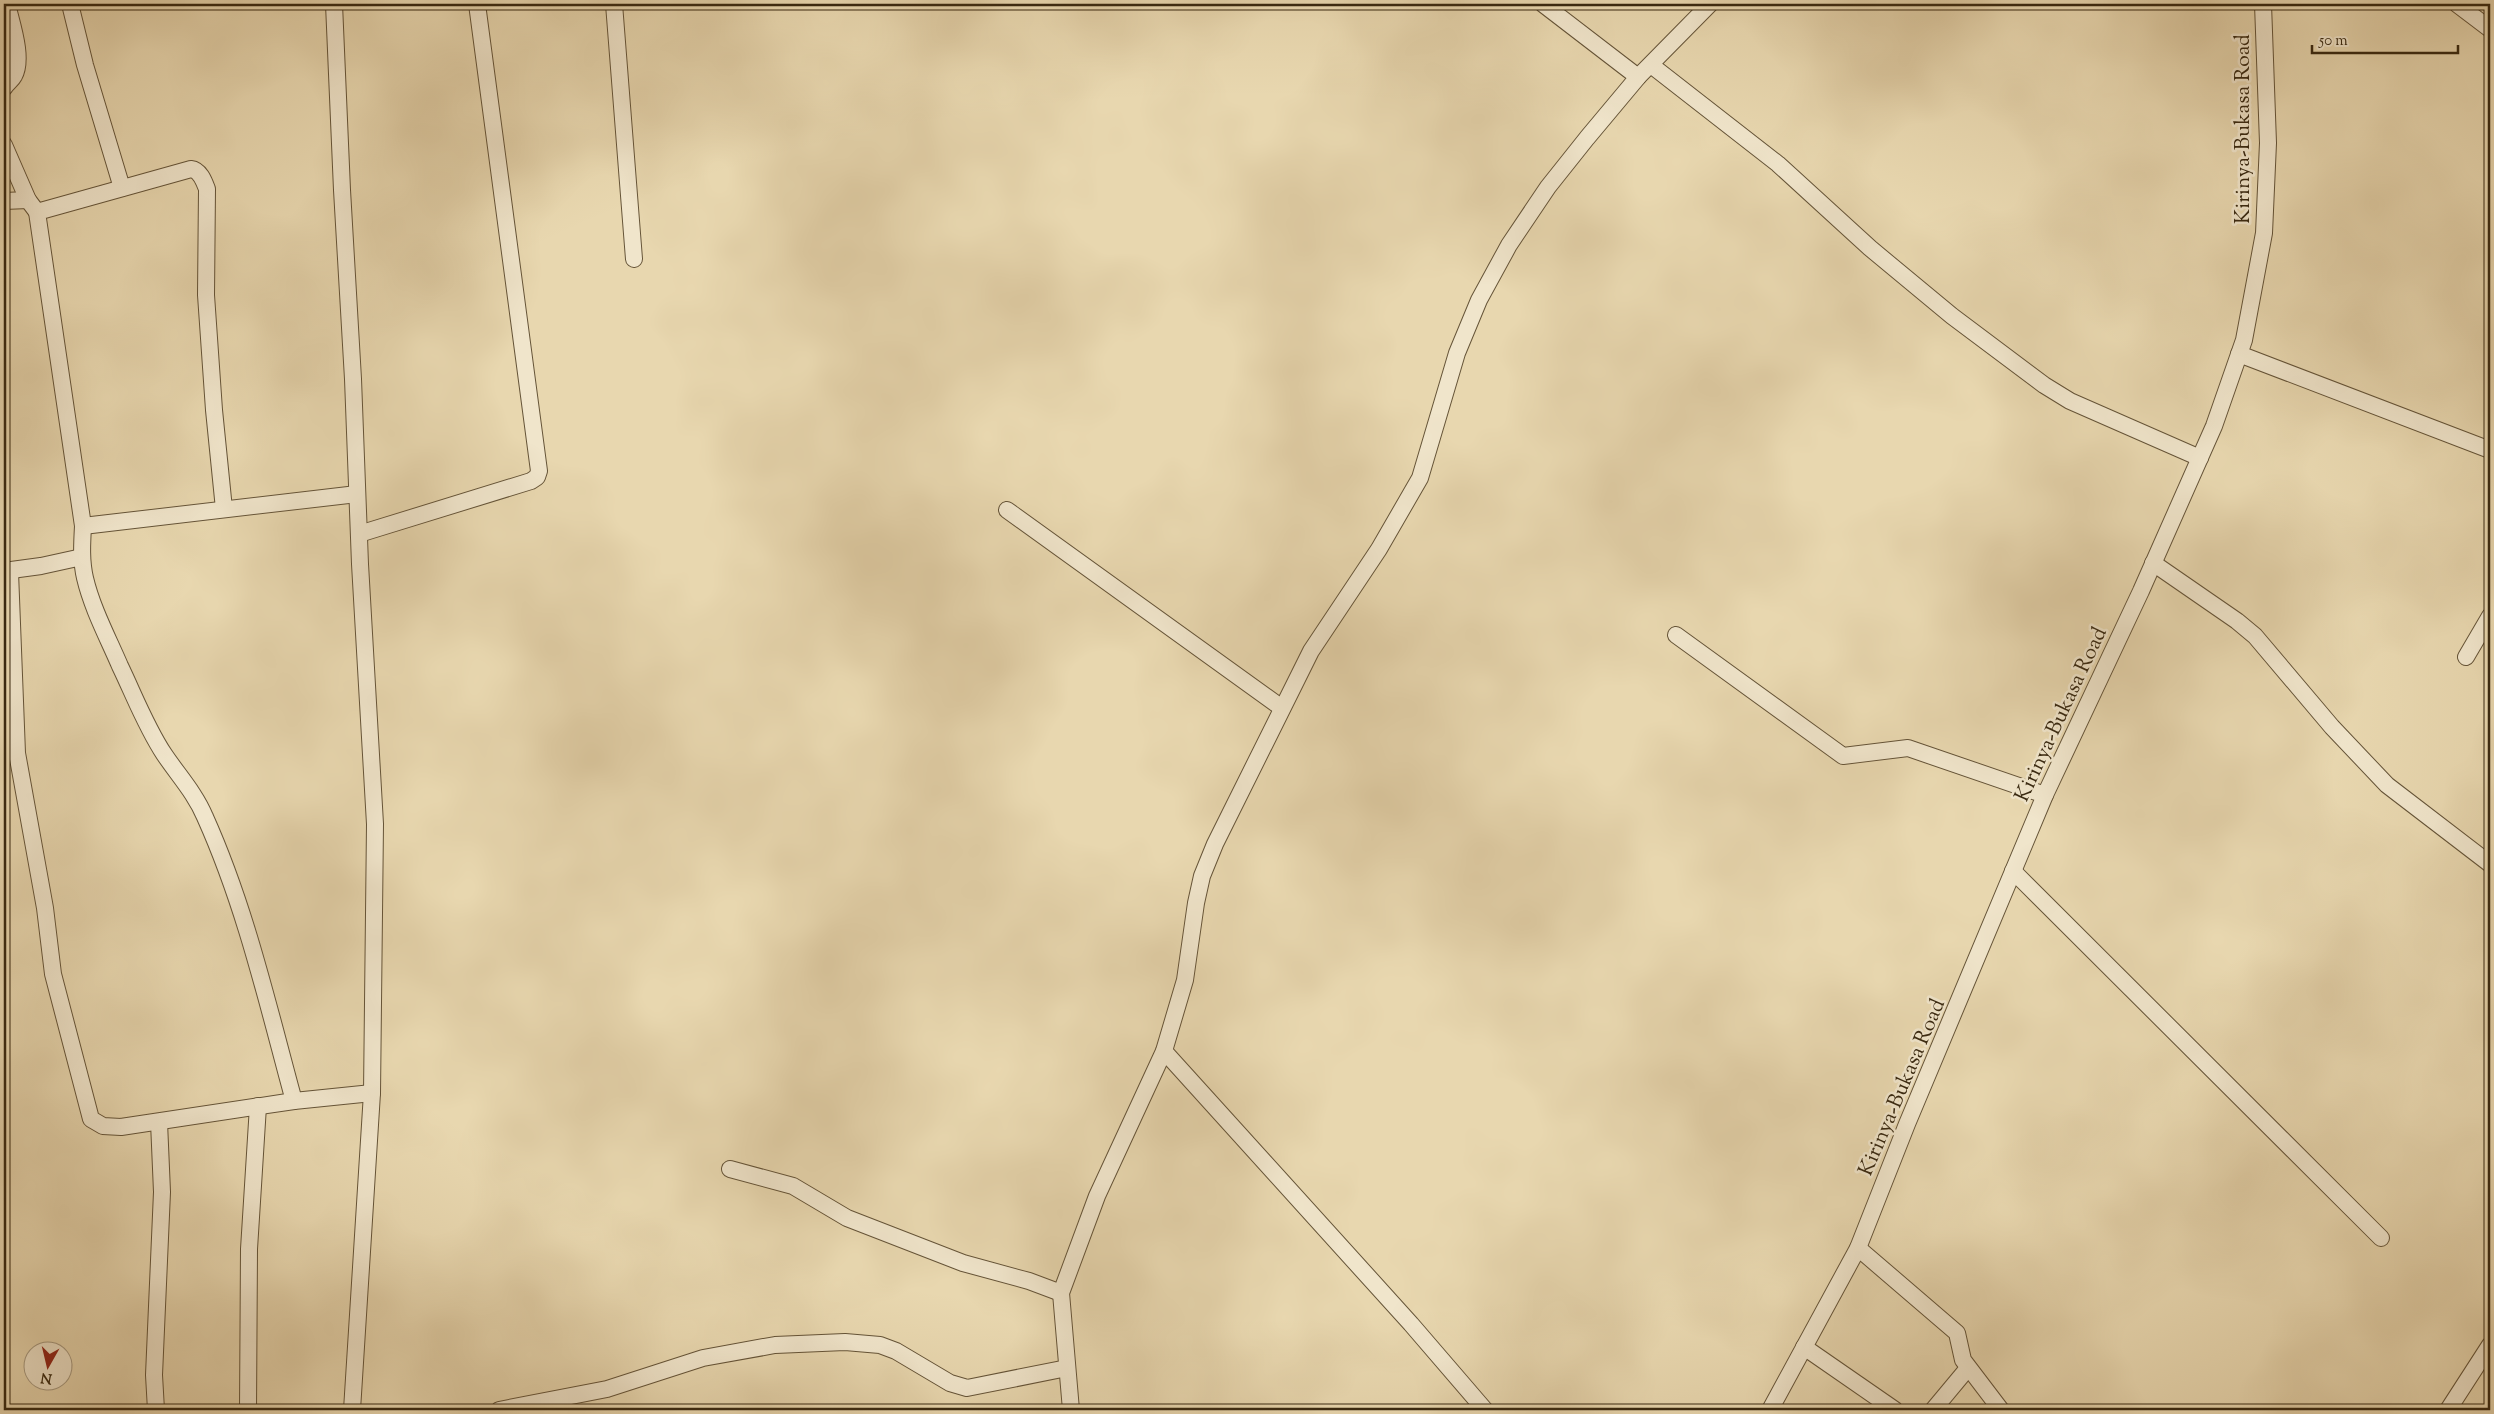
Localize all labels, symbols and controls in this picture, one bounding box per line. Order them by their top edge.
scale bar [2312,22,2458,54]
text: 50 m [2318,31,2348,52]
street label: Kirinya-Bukasa Road [2229,34,2259,224]
street label: Kirinya-Bukasa Road [2008,622,2116,807]
street label: Kirinya-Bukasa Road [1852,994,1954,1181]
north arrow [22,1342,72,1392]
text: N [40,1366,53,1388]

